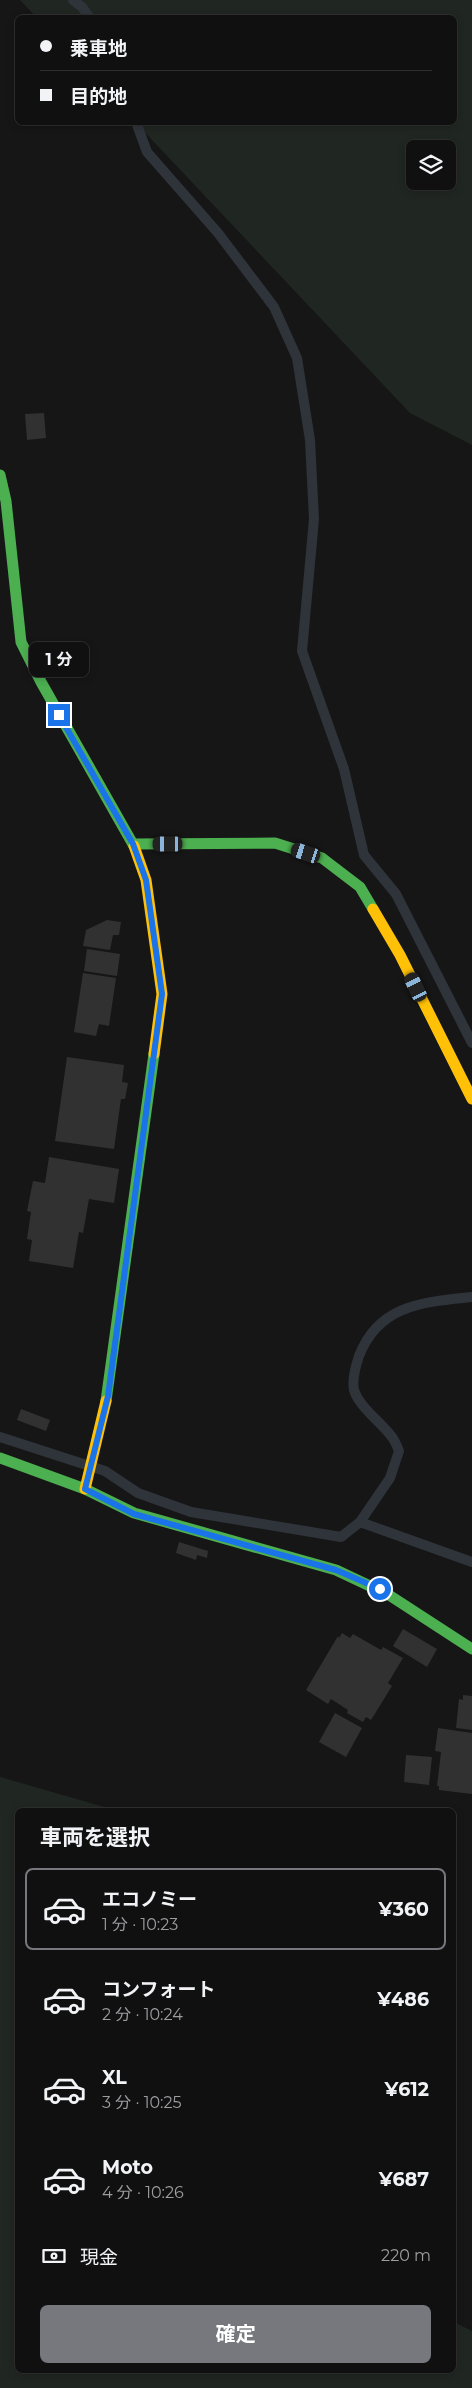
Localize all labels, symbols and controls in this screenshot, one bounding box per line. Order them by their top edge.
text: 乗車地 [70,37,127,60]
text: 目的地 [70,85,127,108]
map controls [406,140,456,190]
button: layers [406,140,456,190]
callout: 1 分 [29,642,89,678]
text: 1 分 [46,650,72,669]
route end [48,704,70,726]
car [153,837,183,852]
car [289,841,322,865]
car [402,970,429,1004]
route start [369,1578,391,1600]
text: 車両を選択 [40,1824,150,1851]
icon: car [42,1887,87,1932]
text: エコノミー [102,1888,197,1911]
text: ¥360 [379,1898,429,1921]
text: 1 分 · 10:23 [102,1915,178,1934]
icon: car [42,1977,87,2022]
text: コンフォート [102,1978,215,2001]
text: ¥486 [377,1988,429,2011]
text: 2 分 · 10:24 [102,2005,183,2024]
text: XL [102,2066,127,2089]
icon: car [42,2067,87,2112]
text: ¥612 [385,2078,429,2101]
text: 3 分 · 10:25 [102,2093,182,2112]
text: Moto [102,2156,153,2179]
icon: car [42,2157,87,2202]
text: ¥687 [379,2168,429,2191]
text: 4 分 · 10:26 [102,2183,184,2202]
icon: cash [40,2242,68,2270]
text: 現金 [80,2246,118,2269]
text: 220 m [381,2246,431,2265]
button: 確定 [40,2305,431,2363]

